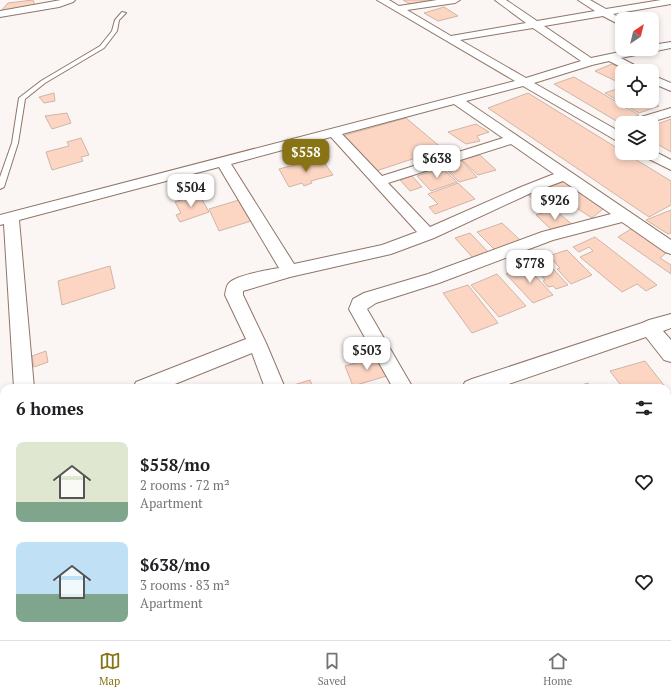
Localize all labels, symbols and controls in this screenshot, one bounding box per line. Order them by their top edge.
north arrow [615,12,659,56]
map controls [615,12,659,160]
button: locate [615,64,659,108]
button: layers [615,116,659,160]
pin: $558 [282,139,330,173]
text: $558 [291,143,321,161]
pin: $638 [413,145,461,179]
text: $638 [422,149,452,167]
pin: $504 [167,174,215,208]
text: $504 [176,178,206,196]
pin: $926 [531,187,579,221]
text: $926 [540,191,570,209]
pin: $778 [506,250,554,284]
text: $778 [515,254,545,272]
pin: $503 [343,337,391,371]
text: $503 [352,341,382,359]
text: 6 homes [16,397,84,420]
icon: filters [633,397,655,419]
text: $558/mo [140,453,210,476]
icon: home [48,458,96,506]
icon: heart [633,471,655,493]
text: 2 rooms · 72 m² [140,476,230,494]
text: Apartment [140,494,203,512]
text: $638/mo [140,553,210,576]
icon: home [48,558,96,606]
icon: heart [633,571,655,593]
text: 3 rooms · 83 m² [140,576,230,594]
text: Apartment [140,594,203,612]
tab: Map [99,650,121,688]
tab: Saved [318,650,346,688]
tab: Home [543,650,572,688]

